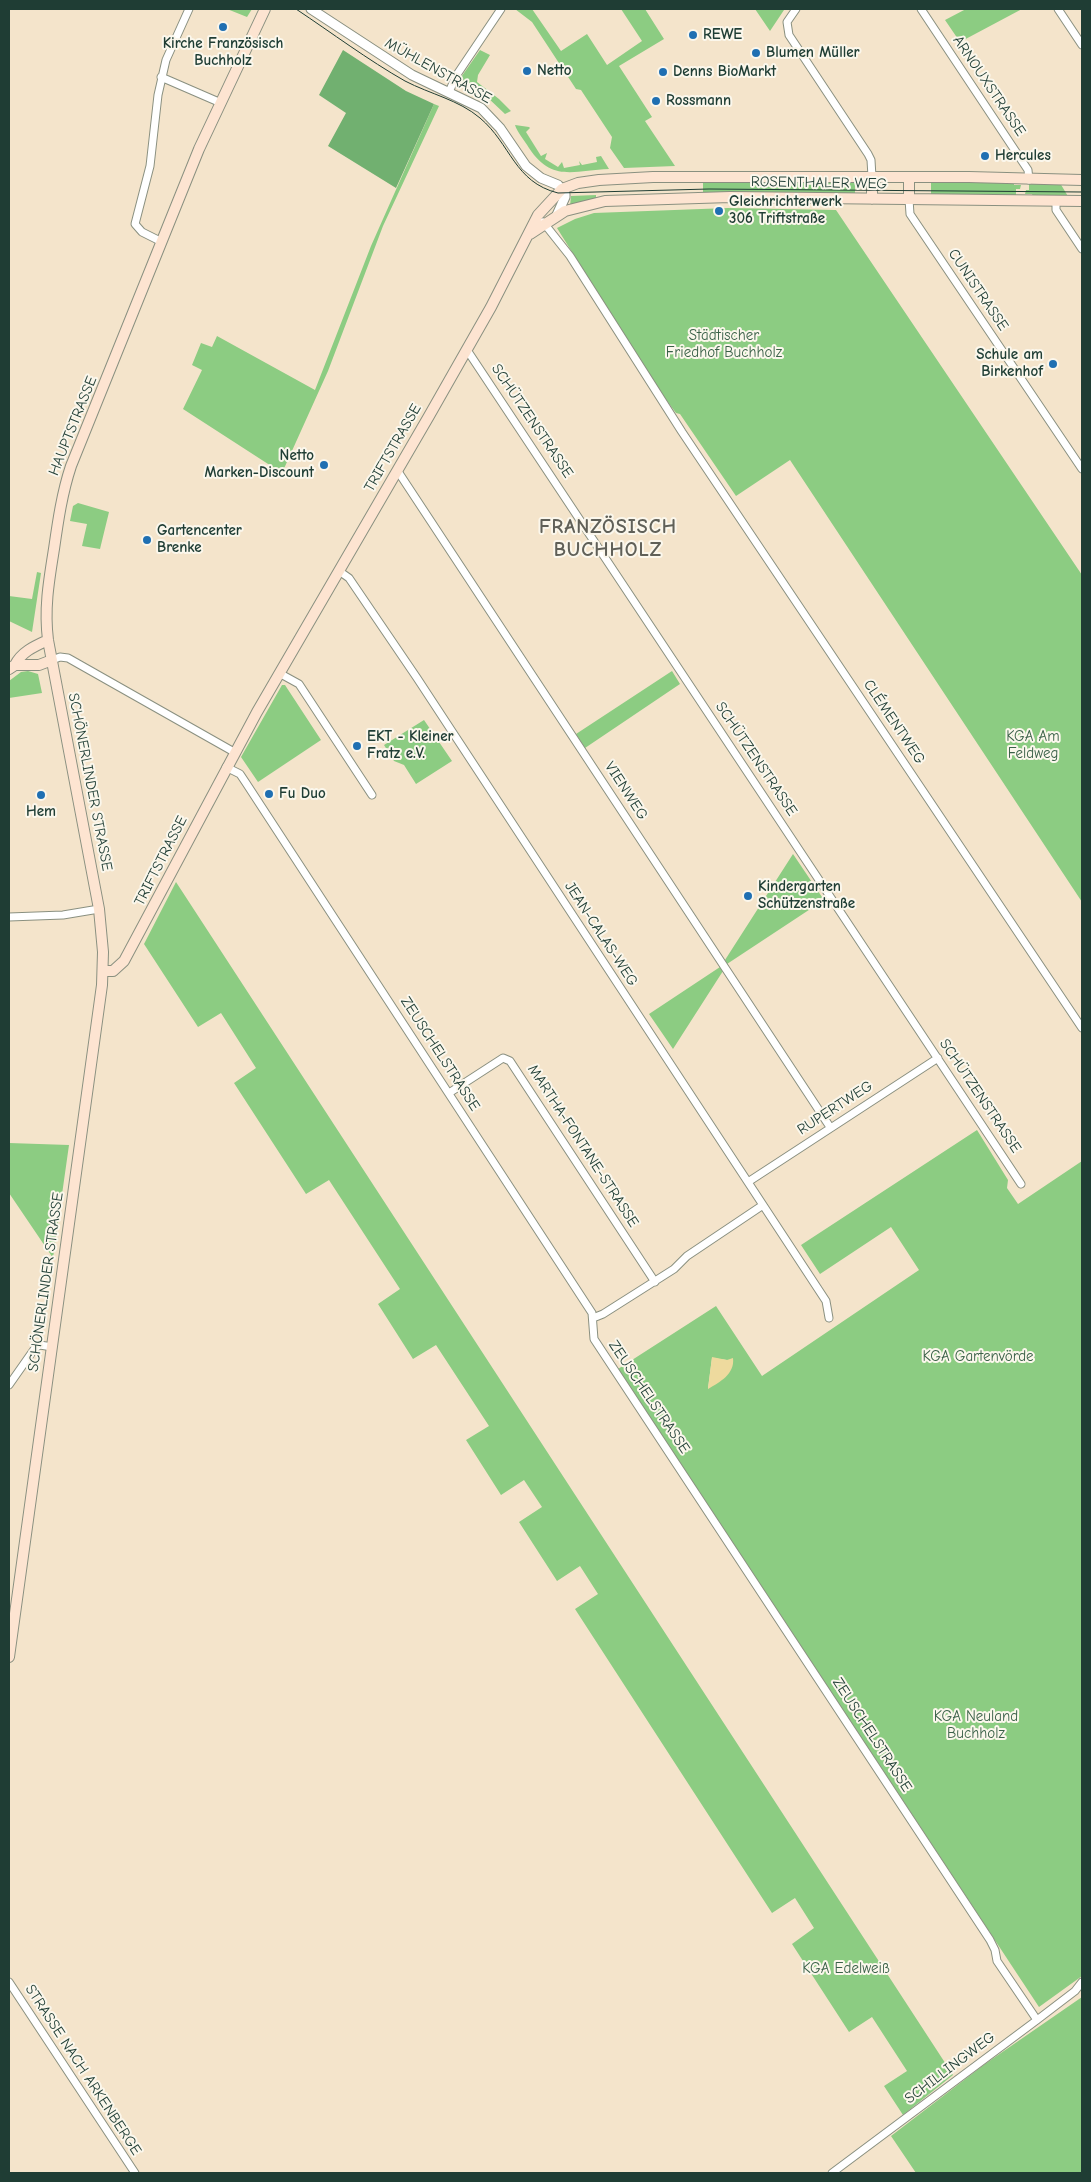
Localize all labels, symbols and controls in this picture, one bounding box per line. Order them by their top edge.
marker: Kirche Französisch Buchholz [217,21,229,33]
place label: REWE [703,26,742,44]
marker: REWE [687,29,699,41]
street label: ARNOUXSTRASSE [949,32,1029,140]
street label: MÜHLENSTRASSE [381,34,495,108]
place label: Kirche Französisch Buchholz [163,35,283,70]
place label: Blumen Müller [766,44,860,62]
marker: Blumen Müller [750,47,762,59]
place label: Netto [537,62,571,80]
place label: Denns BioMarkt [673,63,776,81]
marker: Netto [521,65,533,77]
marker: Denns BioMarkt [657,66,669,78]
place label: Rossmann [666,92,731,110]
marker: Rossmann [650,95,662,107]
place label: Hercules [995,147,1051,165]
marker: Hercules [979,150,991,162]
street label: ROSENTHALER WEG [751,173,887,193]
place label: Gleichrichterwerk 306 Triftstraße [729,193,842,228]
marker: Gleichrichterwerk 306 Triftstraße [713,205,725,217]
street label: CUNISTRASSE [944,246,1012,334]
park label: Städtischer Friedhof Buchholz [666,327,782,362]
place label: Schule am Birkenhof [976,346,1043,381]
marker: Schule am Birkenhof [1047,358,1059,370]
street label: SCHÜTZENSTRASSE [487,361,577,481]
street label: HAUPTSTRASSE [45,374,101,478]
street label: TRIFTSTRASSE [361,401,425,495]
place label: Netto Marken-Discount [205,447,314,482]
marker: Netto Marken-Discount [318,459,330,471]
district label: FRANZÖSISCH BUCHHOLZ [538,515,678,562]
place label: Gartencenter Brenke [157,522,242,557]
marker: Gartencenter Brenke [141,534,153,546]
street label: CLÉMENTWEG [859,676,929,768]
street label: SCHÖNERLINDER STRASSE [64,692,116,872]
street label: SCHÜTZENSTRASSE [711,699,801,819]
place label: EKT - Kleiner Fratz e.V. [367,728,454,763]
park label: KGA Am Feldweg [1006,728,1060,763]
marker: EKT - Kleiner Fratz e.V. [351,740,363,752]
street label: VIENWEG [601,759,651,823]
place label: Fu Duo [279,785,326,803]
marker: Fu Duo [263,788,275,800]
marker: Hem [35,789,47,801]
place label: Hem [26,803,56,821]
street label: TRIFTSTRASSE [131,813,191,909]
street label: JEAN-CALAS-WEG [560,878,642,990]
place label: Kindergarten Schützenstraße [758,878,855,913]
marker: Kindergarten Schützenstraße [742,890,754,902]
street label: ZEUSCHELSTRASSE [396,994,484,1114]
street label: SCHÜTZENSTRASSE [935,1036,1025,1156]
street label: MARTHA-FONTANE-STRASSE [524,1061,642,1231]
street label: RUPERTWEG [794,1077,876,1139]
street label: SCHÖNERLINDER STRASSE [25,1191,67,1373]
street label: ZEUSCHELSTRASSE [605,1337,693,1457]
park label: KGA Gartenvörde [922,1348,1034,1366]
street label: ZEUSCHELSTRASSE [828,1675,916,1795]
park label: KGA Neuland Buchholz [934,1708,1018,1743]
park label: KGA Edelweiß [802,1960,890,1978]
street label: STRASSE NACH ARKENBERGE [21,1981,145,2159]
street label: SCHILLINGWEG [901,2028,999,2108]

